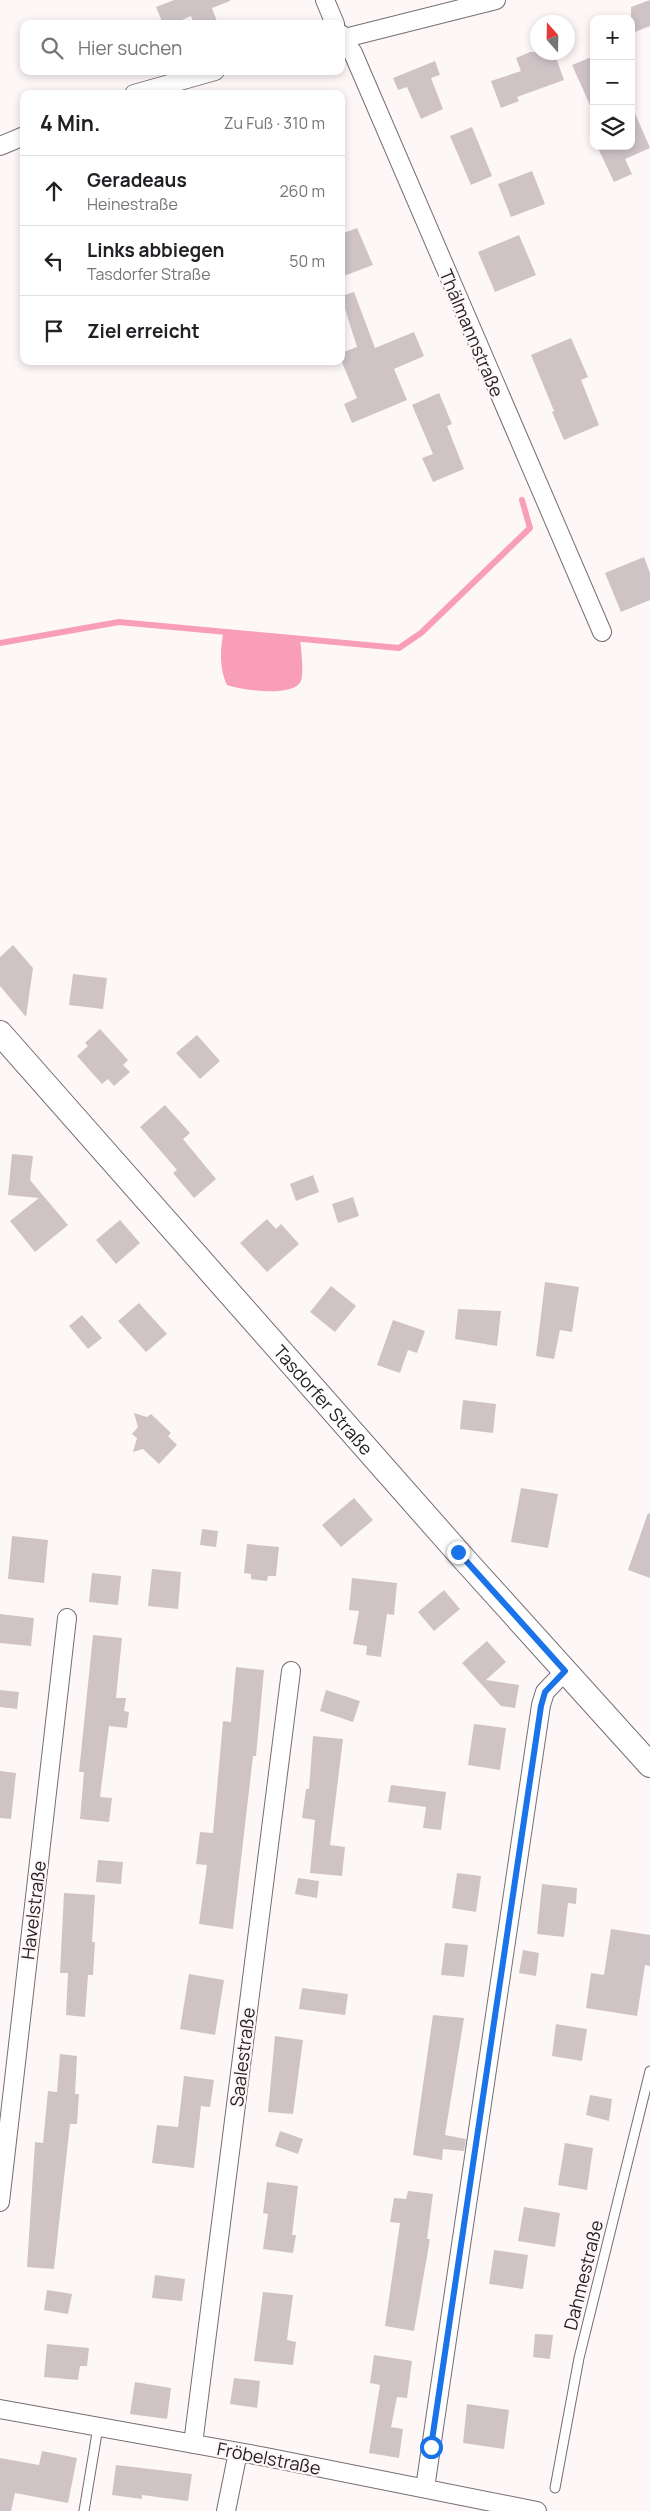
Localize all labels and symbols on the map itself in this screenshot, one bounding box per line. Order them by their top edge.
north arrow [530,15,575,60]
street label: Thälmannstraße [434,266,510,400]
street label: Tasdorfer Straße [268,1340,379,1460]
route end [447,1541,470,1564]
street label: Havelstraße [15,1859,51,1961]
street label: Saalestraße [224,2006,260,2108]
street label: Dahmestraße [558,2217,608,2333]
street label: Fröbelstraße [215,2436,323,2480]
route start [420,2436,443,2459]

